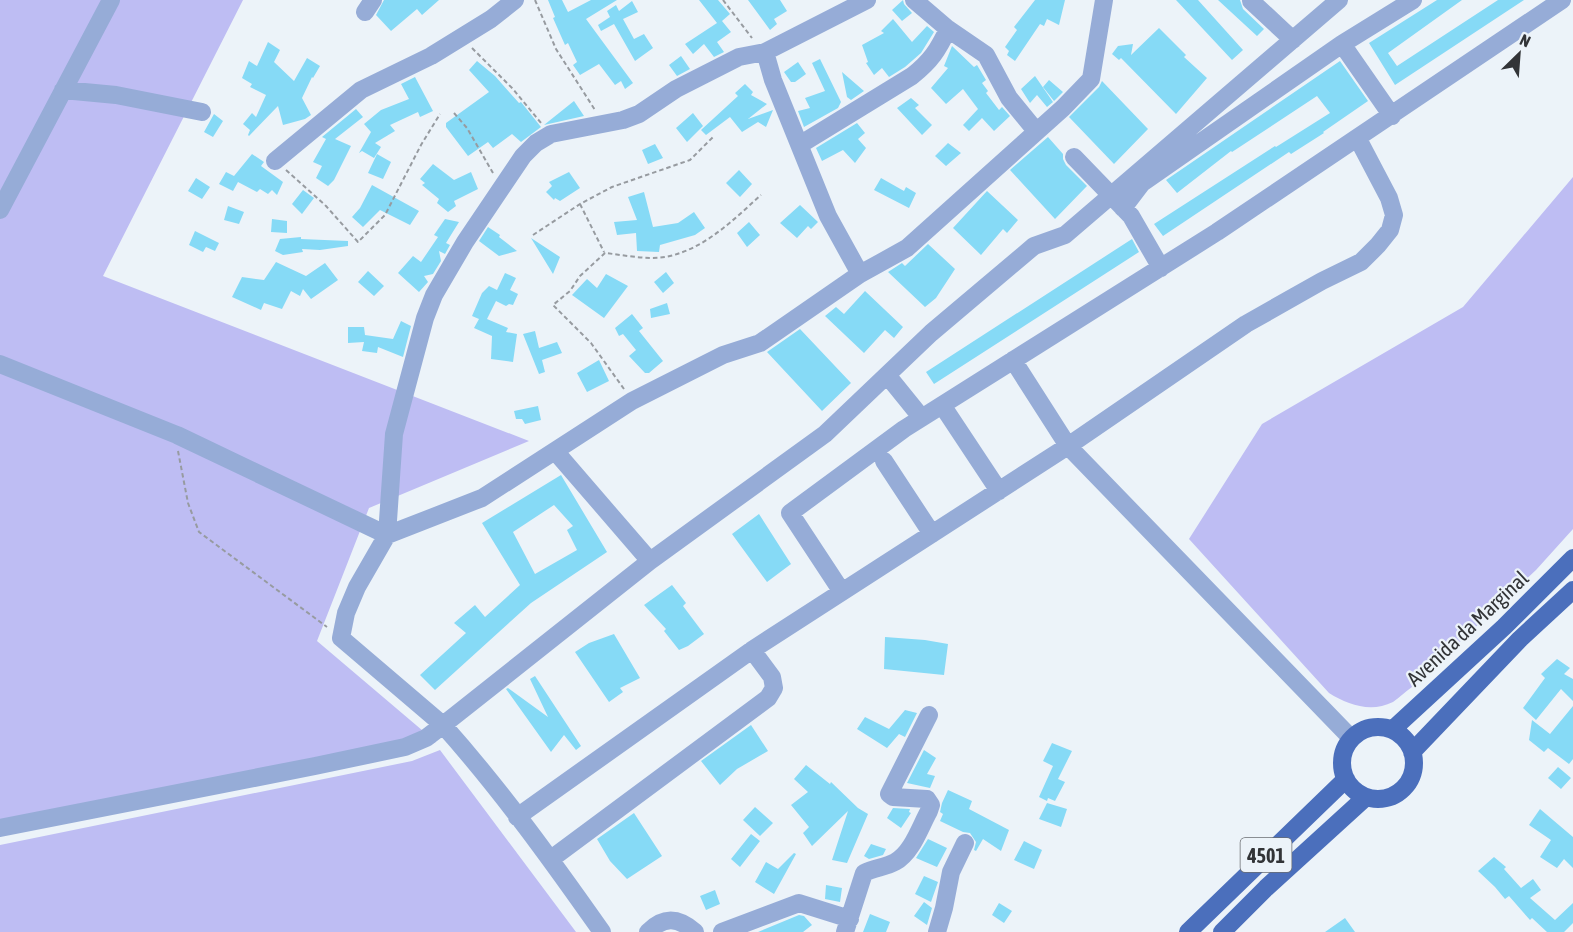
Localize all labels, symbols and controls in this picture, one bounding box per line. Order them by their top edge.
north arrow [1489,24,1549,84]
text: N [1517,30,1533,51]
street label: Avenida da Marginal [1401,565,1533,690]
road number: 4501 [1240,838,1292,872]

